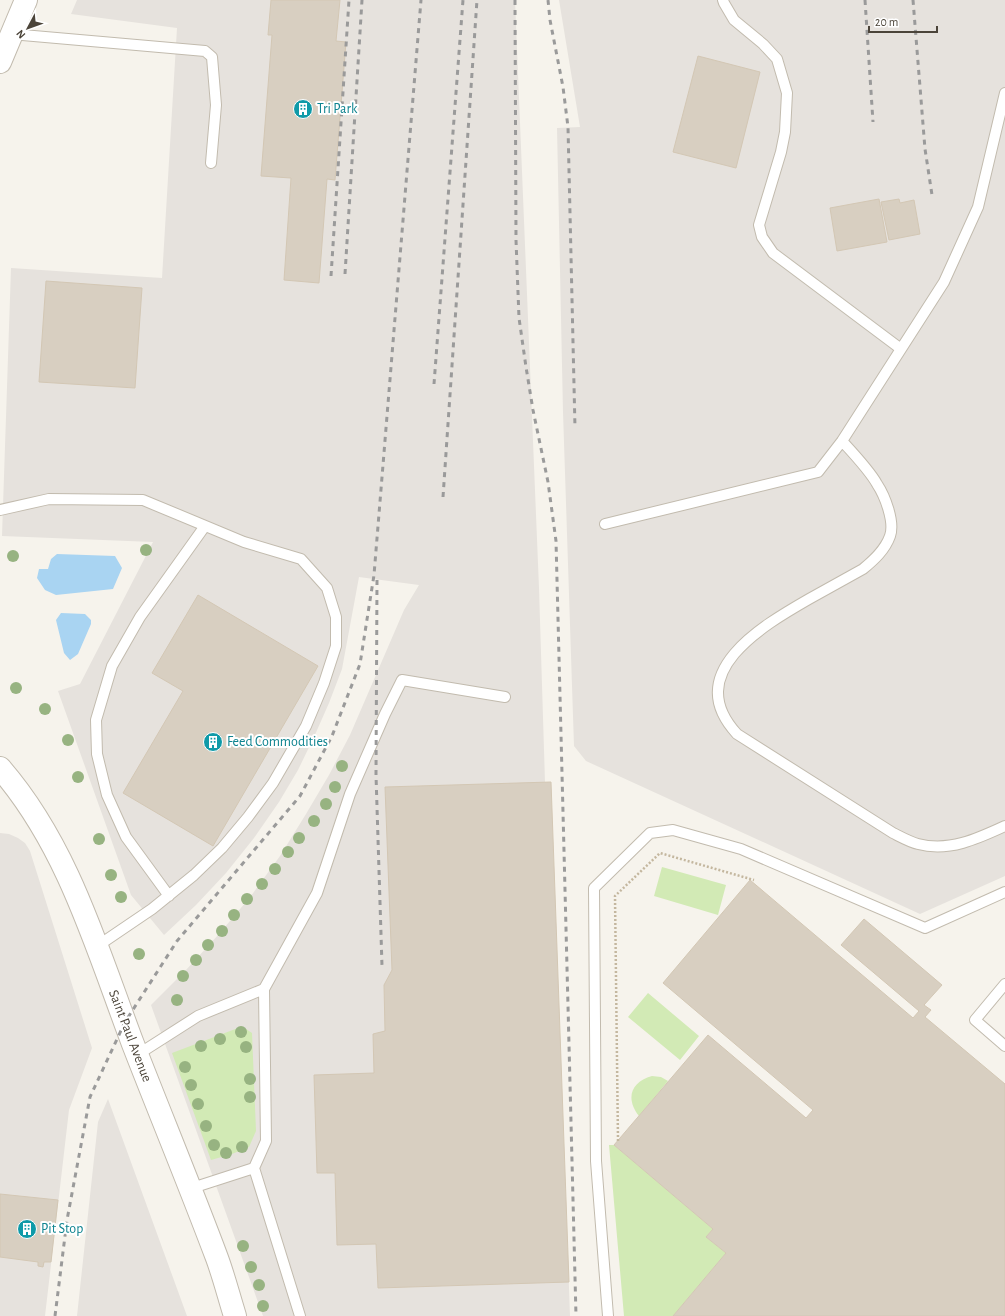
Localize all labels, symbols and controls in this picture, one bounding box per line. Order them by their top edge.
north arrow [8,8,48,48]
scale bar [869,8,937,34]
text: 20 m [875,16,898,28]
text: N [14,28,27,41]
building icon: Tri Park [292,98,314,120]
place label: Tri Park [317,102,358,116]
building icon: Feed Commodities [202,731,224,753]
place label: Feed Commodities [227,735,328,749]
street label: Saint Paul Avenue [106,988,154,1084]
building icon: Pit Stop [16,1218,38,1240]
place label: Pit Stop [41,1222,83,1236]

